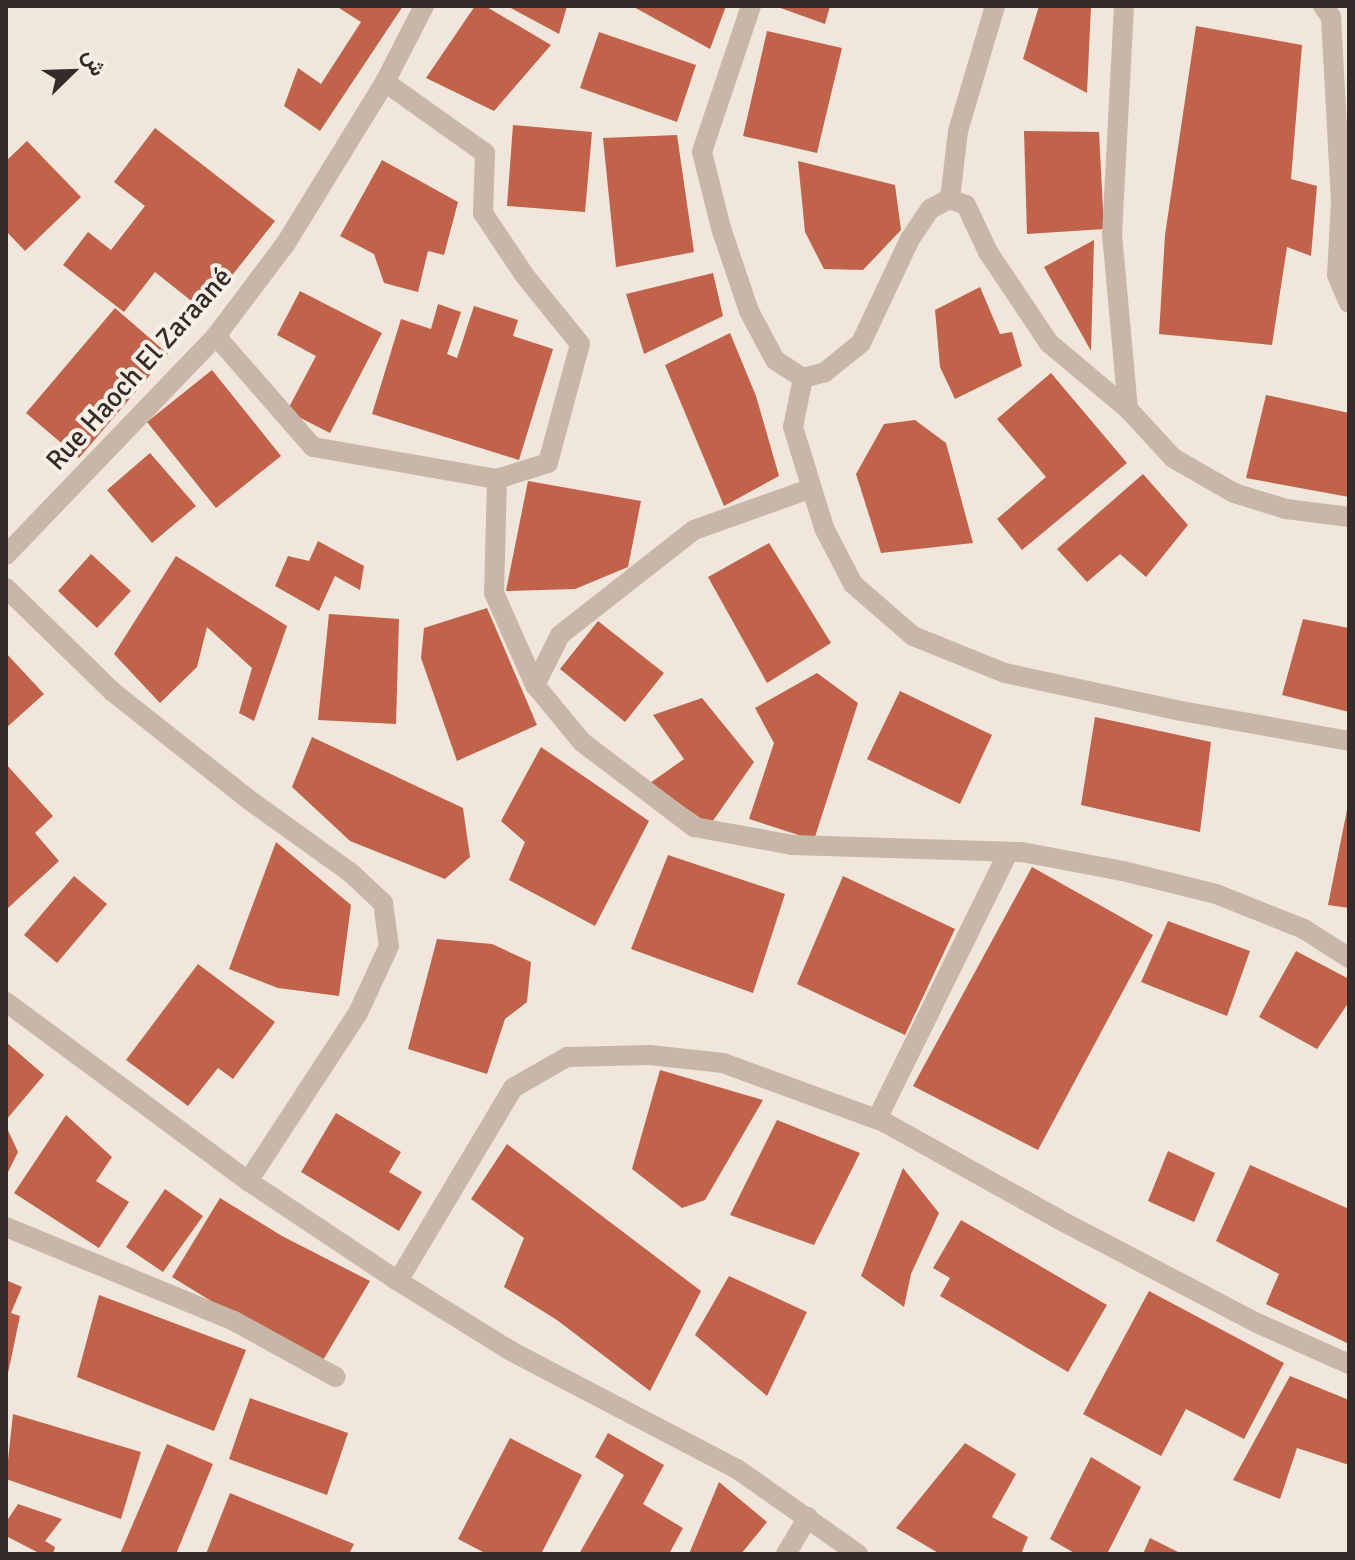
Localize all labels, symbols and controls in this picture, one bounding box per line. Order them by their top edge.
north arrow [32,32,112,112]
text: ش [77,45,112,80]
street label: Rue Haoch El Zaraané [39,261,239,477]

